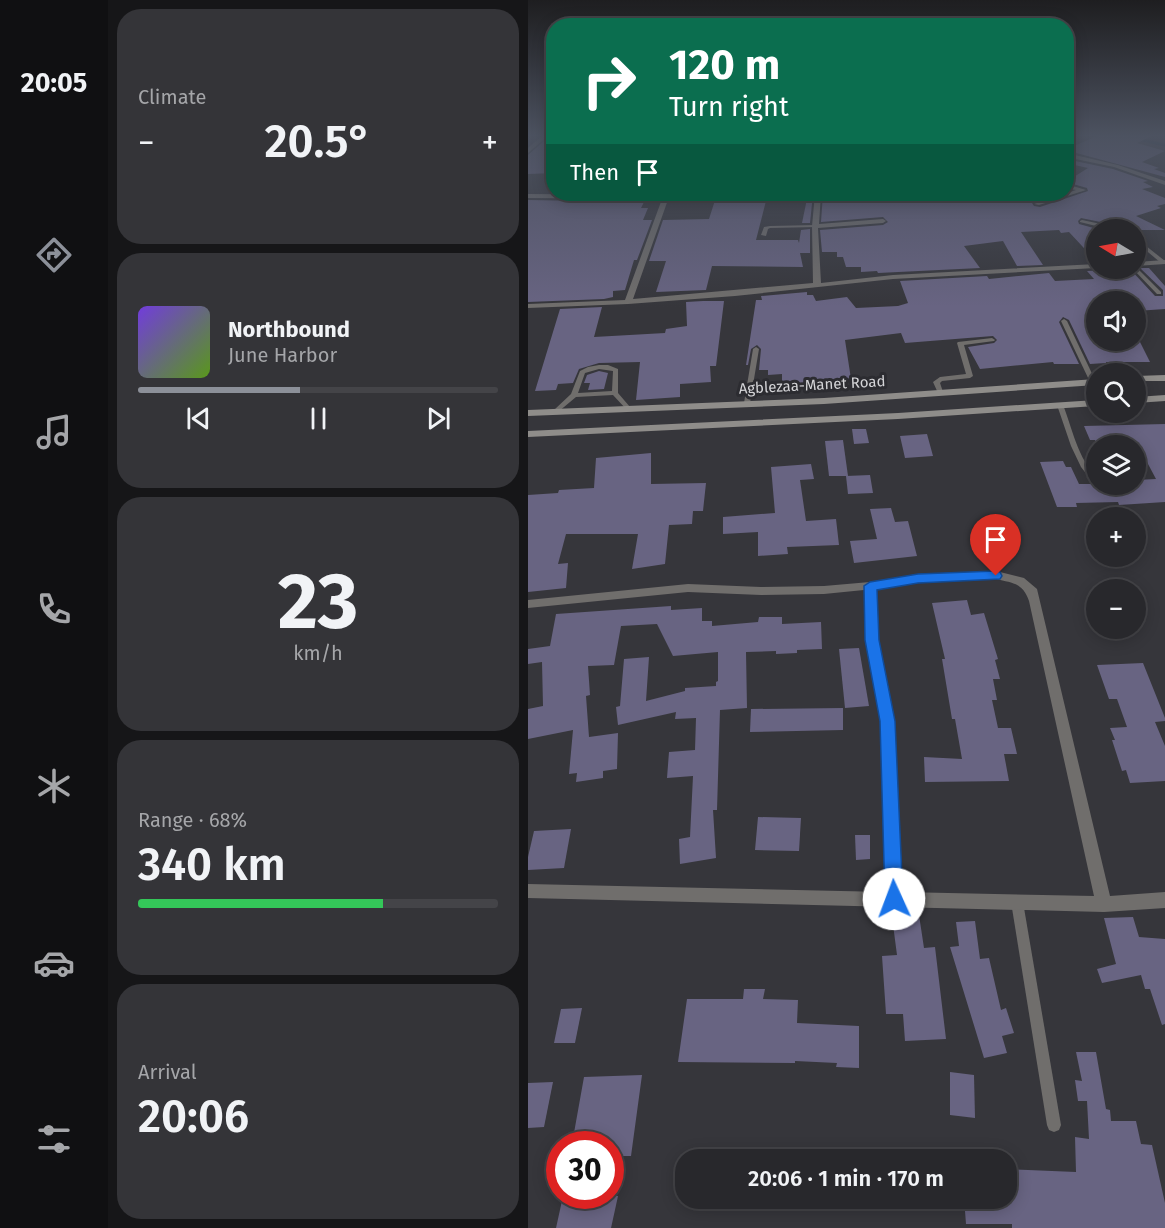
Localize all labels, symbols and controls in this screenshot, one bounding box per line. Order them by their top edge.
text: 120 m [669,40,780,90]
icon: right [570,42,648,120]
text: 20:05 [21,67,87,99]
text: Climate [138,85,206,109]
text: Turn right [669,91,789,123]
text: 20.5° [264,115,372,169]
text: − [138,123,155,163]
text: + [482,123,498,163]
icon: arrive [631,156,664,189]
text: Then [570,159,619,186]
north arrow [1086,219,1146,279]
map controls [1086,219,1146,639]
icon: directions [33,234,75,276]
button: sound [1086,291,1146,351]
text: Northbound [228,316,350,343]
text: June Harbor [228,343,337,367]
button: search [1086,363,1146,423]
street label: Agblezaa-Manet Road [738,372,886,398]
icon: previous [182,402,215,435]
icon: pause [302,402,335,435]
icon: next [422,402,455,435]
icon: music [33,411,75,453]
button: layers [1086,435,1146,495]
button: + [1086,507,1146,567]
pin [970,514,1021,576]
icon: arrive [979,523,1012,556]
text: 23 [278,555,358,649]
button: − [1086,579,1146,639]
icon: phone [33,588,75,630]
text: km/h [293,641,343,665]
icon: climate [33,765,75,807]
text: Range · 68% [138,808,247,832]
text: 340 km [138,838,286,892]
position arrow [862,867,926,931]
icon: car [33,942,75,984]
text: Arrival [138,1060,197,1084]
text: 20:06 [138,1090,249,1144]
icon: filters [33,1118,75,1160]
speed limit sign: 30 [546,1131,624,1209]
text: 20:06 · 1 min · 170 m [748,1165,944,1192]

